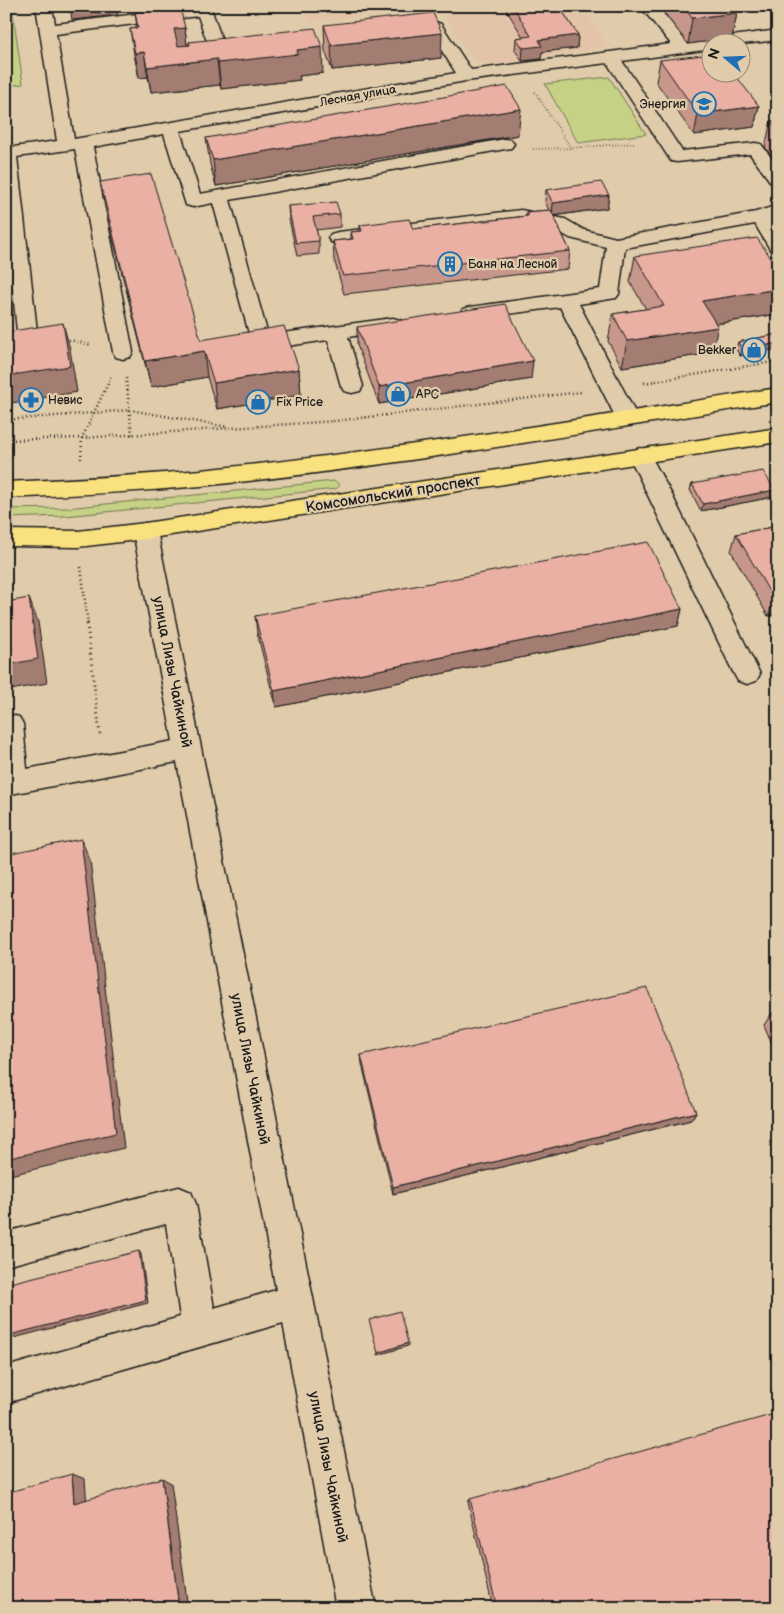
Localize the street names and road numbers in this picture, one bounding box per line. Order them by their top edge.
street label: Лесная улица [318,82,397,110]
street label: Комсомольский проспект [304,471,482,517]
street label: улица Лизы Чайкиной [148,595,196,749]
street label: улица Лизы Чайкиной [226,992,274,1146]
street label: улица Лизы Чайкиной [304,1390,352,1544]

